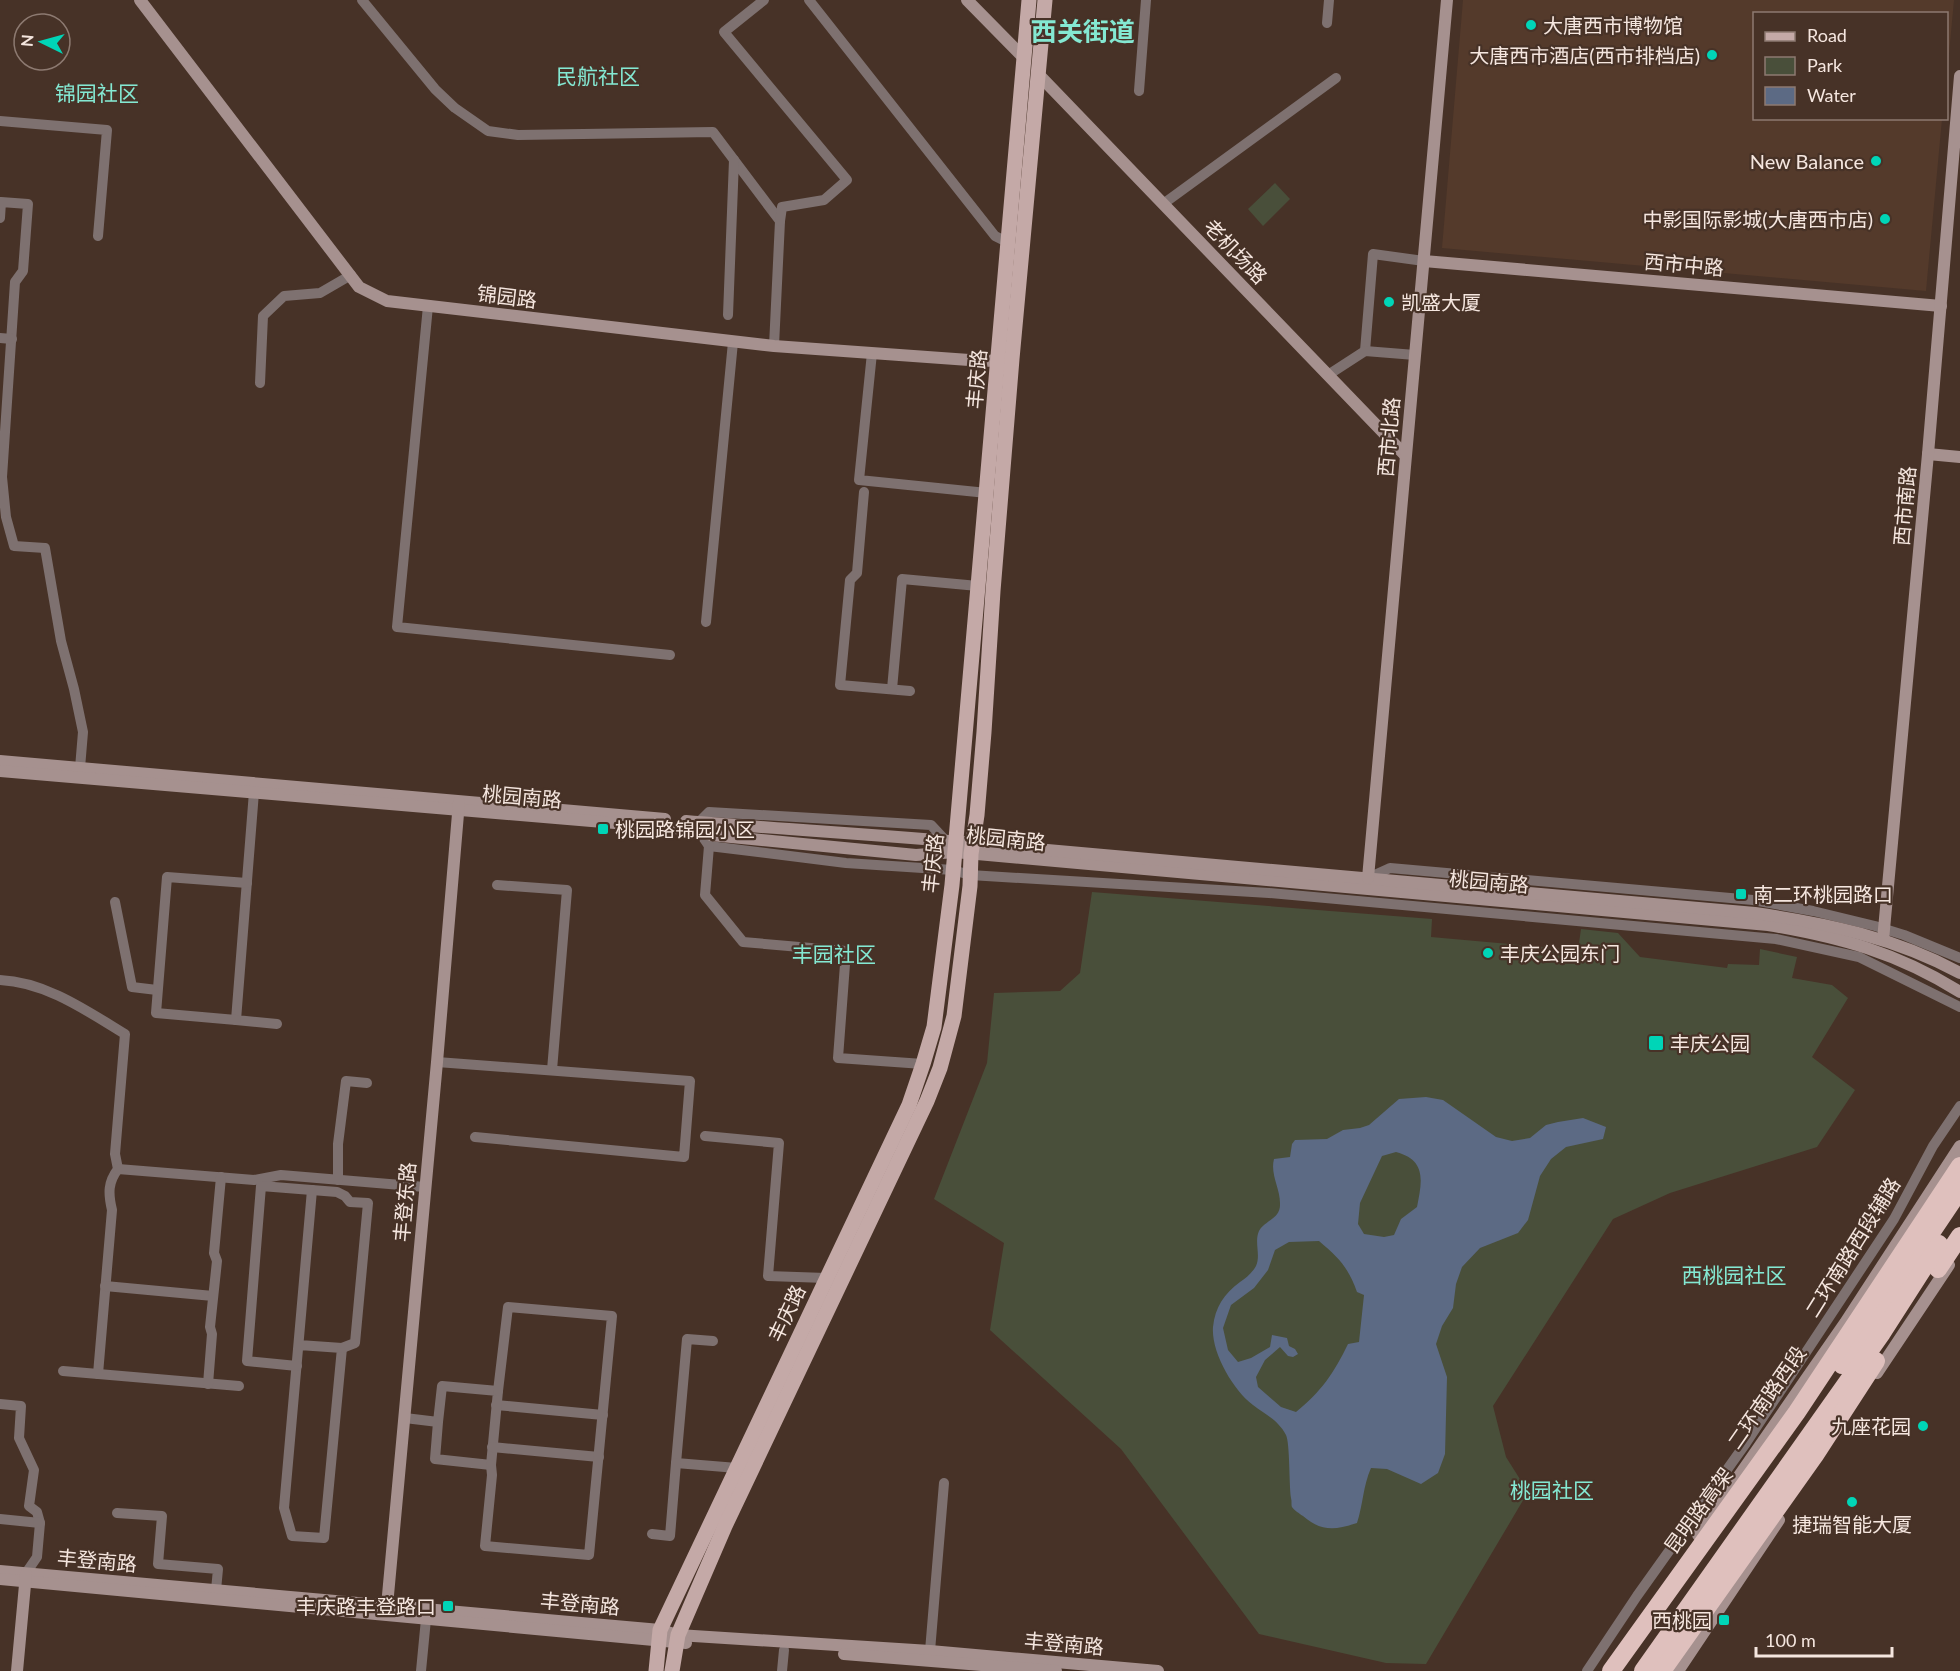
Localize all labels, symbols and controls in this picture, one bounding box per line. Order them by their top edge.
north arrow [12,12,72,72]
legend [1753,12,1948,120]
place label: 大唐西市博物馆 [1543,13,1683,37]
district label: 西关街道 [1031,15,1135,47]
marker: 大唐西市博物馆 [1524,18,1538,32]
text: Road [1807,24,1847,46]
text: N [17,34,37,48]
place label: 大唐西市酒店(西市排档店) [1469,43,1700,67]
marker: 大唐西市酒店(西市排档店) [1705,48,1719,62]
text: Park [1807,54,1843,76]
district label: 民航社区 [556,63,640,88]
district label: 锦园社区 [55,80,139,105]
text: Water [1807,84,1856,106]
place label: New Balance [1750,149,1864,173]
marker: New Balance [1869,154,1883,168]
place label: 中影国际影城(大唐西市店) [1642,207,1873,231]
marker: 中影国际影城(大唐西市店) [1878,212,1892,226]
street label: 老机场路 [1200,214,1272,288]
street label: 西市中路 [1643,249,1725,279]
street label: 锦园路 [476,280,538,312]
place label: 凯盛大厦 [1401,290,1481,314]
marker: 凯盛大厦 [1382,295,1396,309]
street label: 丰庆路 [961,348,991,410]
street label: 西市北路 [1373,396,1403,478]
street label: 西市南路 [1889,465,1919,547]
street label: 桃园南路 [481,781,563,811]
place label: 桃园路锦园小区 [615,817,755,841]
marker: 桃园路锦园小区 [596,822,610,836]
street label: 桃园南路 [965,822,1047,854]
street label: 丰庆路 [917,832,947,894]
street label: 桃园南路 [1448,866,1530,896]
place label: 南二环桃园路口 [1753,882,1893,906]
marker: 南二环桃园路口 [1734,887,1748,901]
district label: 丰园社区 [792,941,876,966]
place label: 丰庆公园东门 [1500,941,1620,965]
marker: 丰庆公园东门 [1481,946,1495,960]
place label: 丰庆公园 [1670,1031,1750,1055]
marker: 丰庆公园 [1647,1034,1665,1052]
street label: 丰登东路 [389,1161,419,1243]
street label: 二环南路西段辅路 [1799,1173,1905,1321]
district label: 西桃园社区 [1682,1262,1787,1287]
street label: 丰庆路 [762,1281,810,1345]
street label: 二环南路西段 [1722,1341,1810,1453]
place label: 九座花园 [1831,1414,1911,1438]
marker: 九座花园 [1916,1419,1930,1433]
street label: 昆明路高架 [1659,1462,1737,1558]
district label: 桃园社区 [1510,1477,1594,1502]
marker: 捷瑞智能大厦 [1845,1495,1859,1509]
place label: 捷瑞智能大厦 [1792,1512,1912,1536]
street label: 丰登南路 [56,1545,138,1575]
street label: 丰登南路 [539,1588,621,1618]
place label: 丰庆路丰登路口 [296,1594,436,1618]
marker: 丰庆路丰登路口 [441,1599,455,1613]
place label: 西桃园 [1652,1608,1712,1632]
marker: 西桃园 [1717,1613,1731,1627]
scale bar [1756,1620,1892,1658]
street label: 丰登南路 [1023,1628,1105,1658]
text: 100 m [1765,1629,1816,1651]

